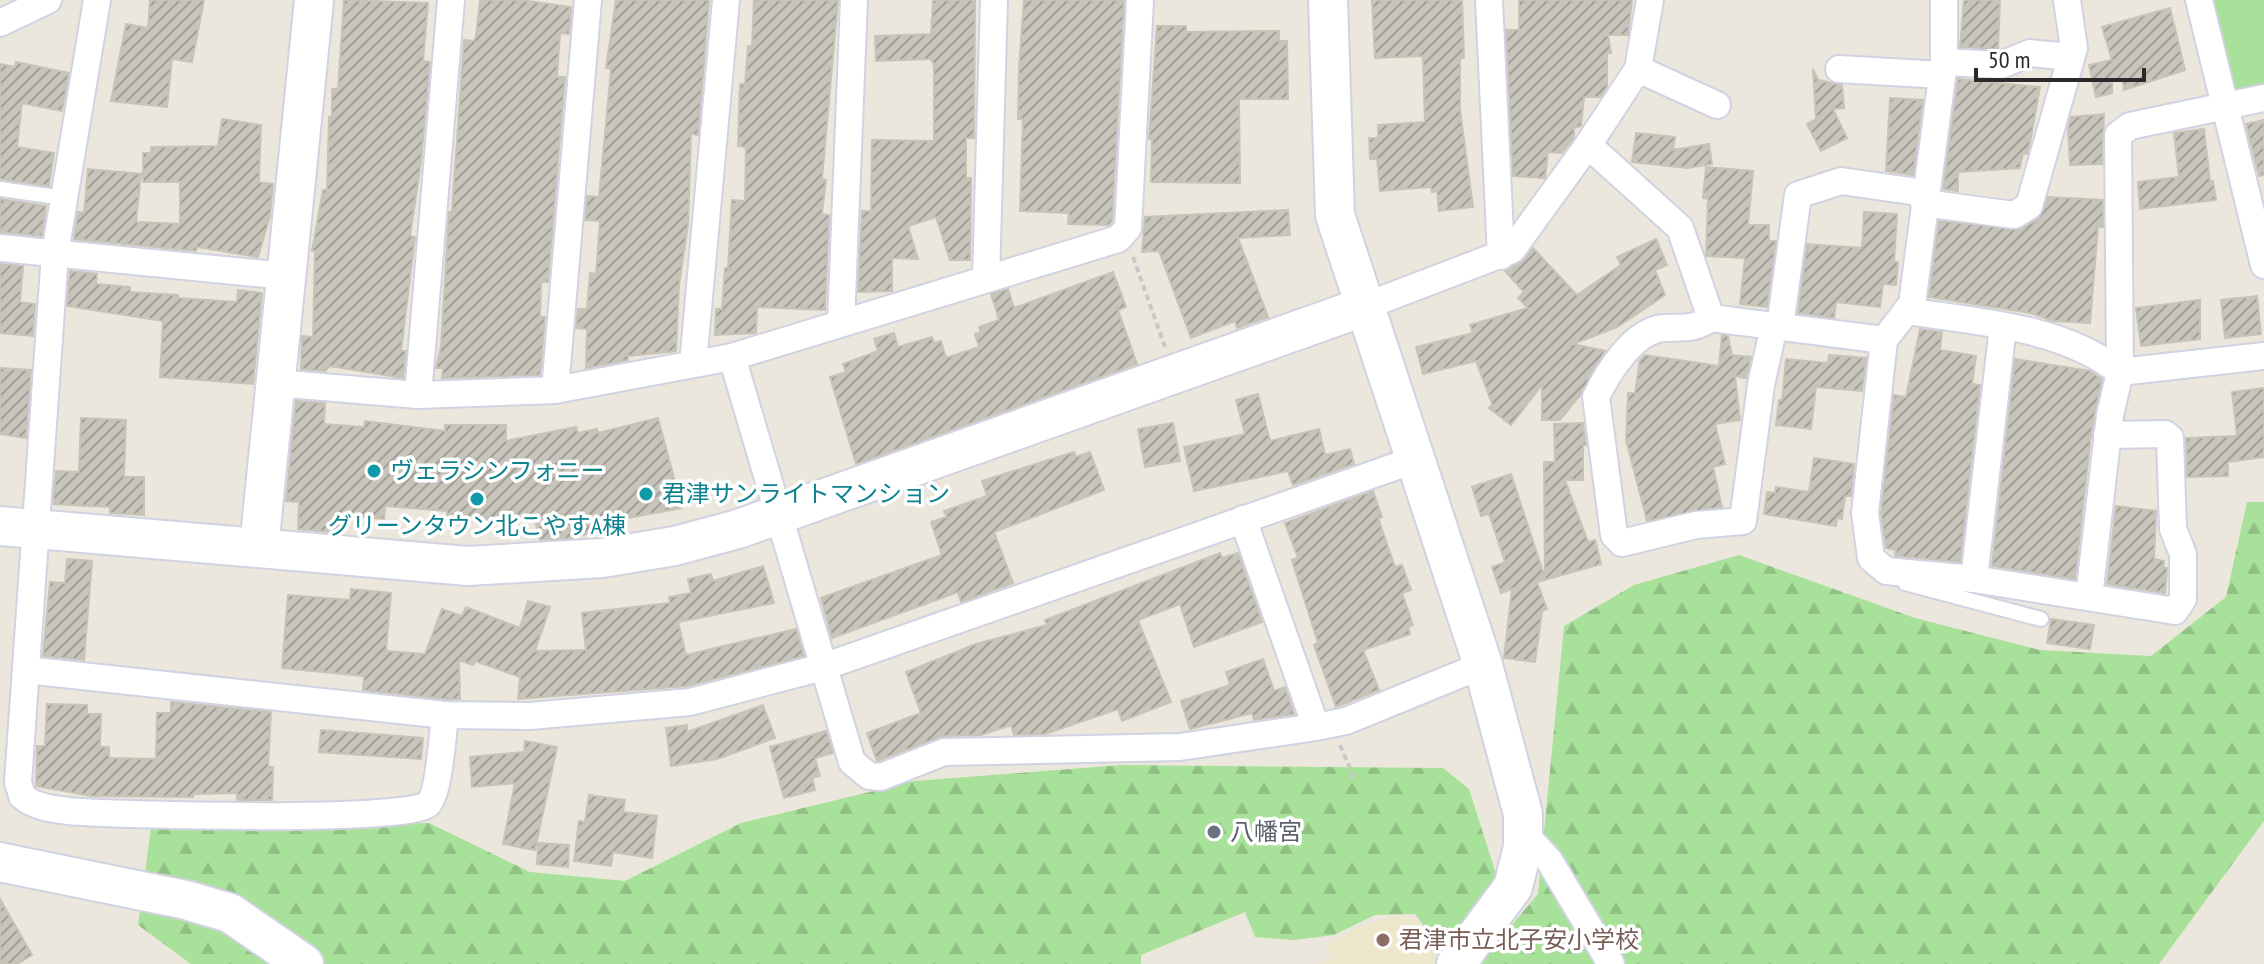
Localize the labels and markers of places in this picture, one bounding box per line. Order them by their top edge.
place label: ヴェラシンフォニー [390,455,605,486]
marker: ヴェラシンフォニー [365,462,383,480]
place label: 君津サンライトマンション [662,478,950,509]
marker: 君津サンライトマンション [637,485,655,503]
marker: グリーンタウン北こやすA棟 [468,490,486,508]
place label: グリーンタウン北こやすA棟 [328,510,626,541]
place label: 八幡宮 [1230,816,1302,847]
marker: 八幡宮 [1205,823,1223,841]
place label: 君津市立北子安小学校 [1399,924,1639,955]
marker: 君津市立北子安小学校 [1374,931,1392,949]

